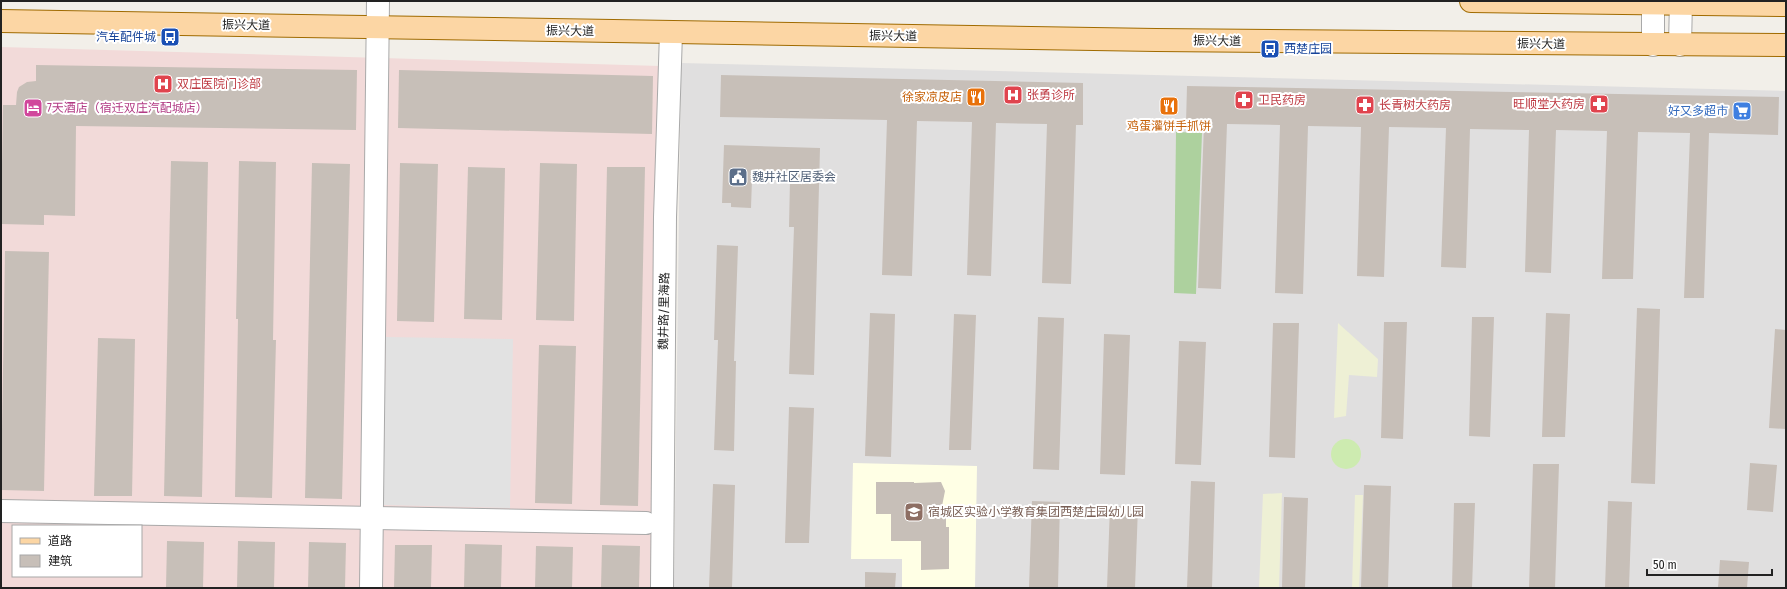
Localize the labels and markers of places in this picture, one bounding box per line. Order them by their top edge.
bus stop icon: 汽车配件城 [159,26,181,48]
place label: 汽车配件城 [96,30,156,44]
bus stop icon: 西楚庄园 [1259,38,1281,60]
place label: 西楚庄园 [1284,42,1332,56]
hospital icon: 双庄医院门诊部 [152,73,174,95]
place label: 双庄医院门诊部 [177,77,261,91]
hospital icon: 张勇诊所 [1002,84,1024,106]
restaurant icon: 徐家凉皮店 [965,86,987,108]
place label: 张勇诊所 [1027,88,1075,102]
pharmacy icon: 卫民药房 [1233,89,1255,111]
place label: 徐家凉皮店 [902,90,962,104]
place label: 卫民药房 [1258,93,1306,107]
pharmacy icon: 旺顺堂大药房 [1588,93,1610,115]
pharmacy icon: 长青树大药房 [1354,94,1376,116]
restaurant icon: 鸡蛋灌饼手抓饼 [1158,95,1180,117]
hotel icon: 7天酒店（宿迁双庄汽配城店） [22,97,44,119]
place label: 旺顺堂大药房 [1513,97,1585,111]
place label: 长青树大药房 [1379,98,1451,112]
supermarket icon: 好又多超市 [1731,100,1753,122]
place label: 7天酒店（宿迁双庄汽配城店） [47,101,208,115]
place label: 好又多超市 [1668,104,1728,118]
place label: 鸡蛋灌饼手抓饼 [1127,119,1211,133]
public building icon: 魏井社区居委会 [727,166,749,188]
place label: 魏井社区居委会 [752,170,836,184]
school or university icon: 宿城区实验小学教育集团西楚庄园幼儿园 [903,501,925,523]
place label: 宿城区实验小学教育集团西楚庄园幼儿园 [928,505,1144,519]

